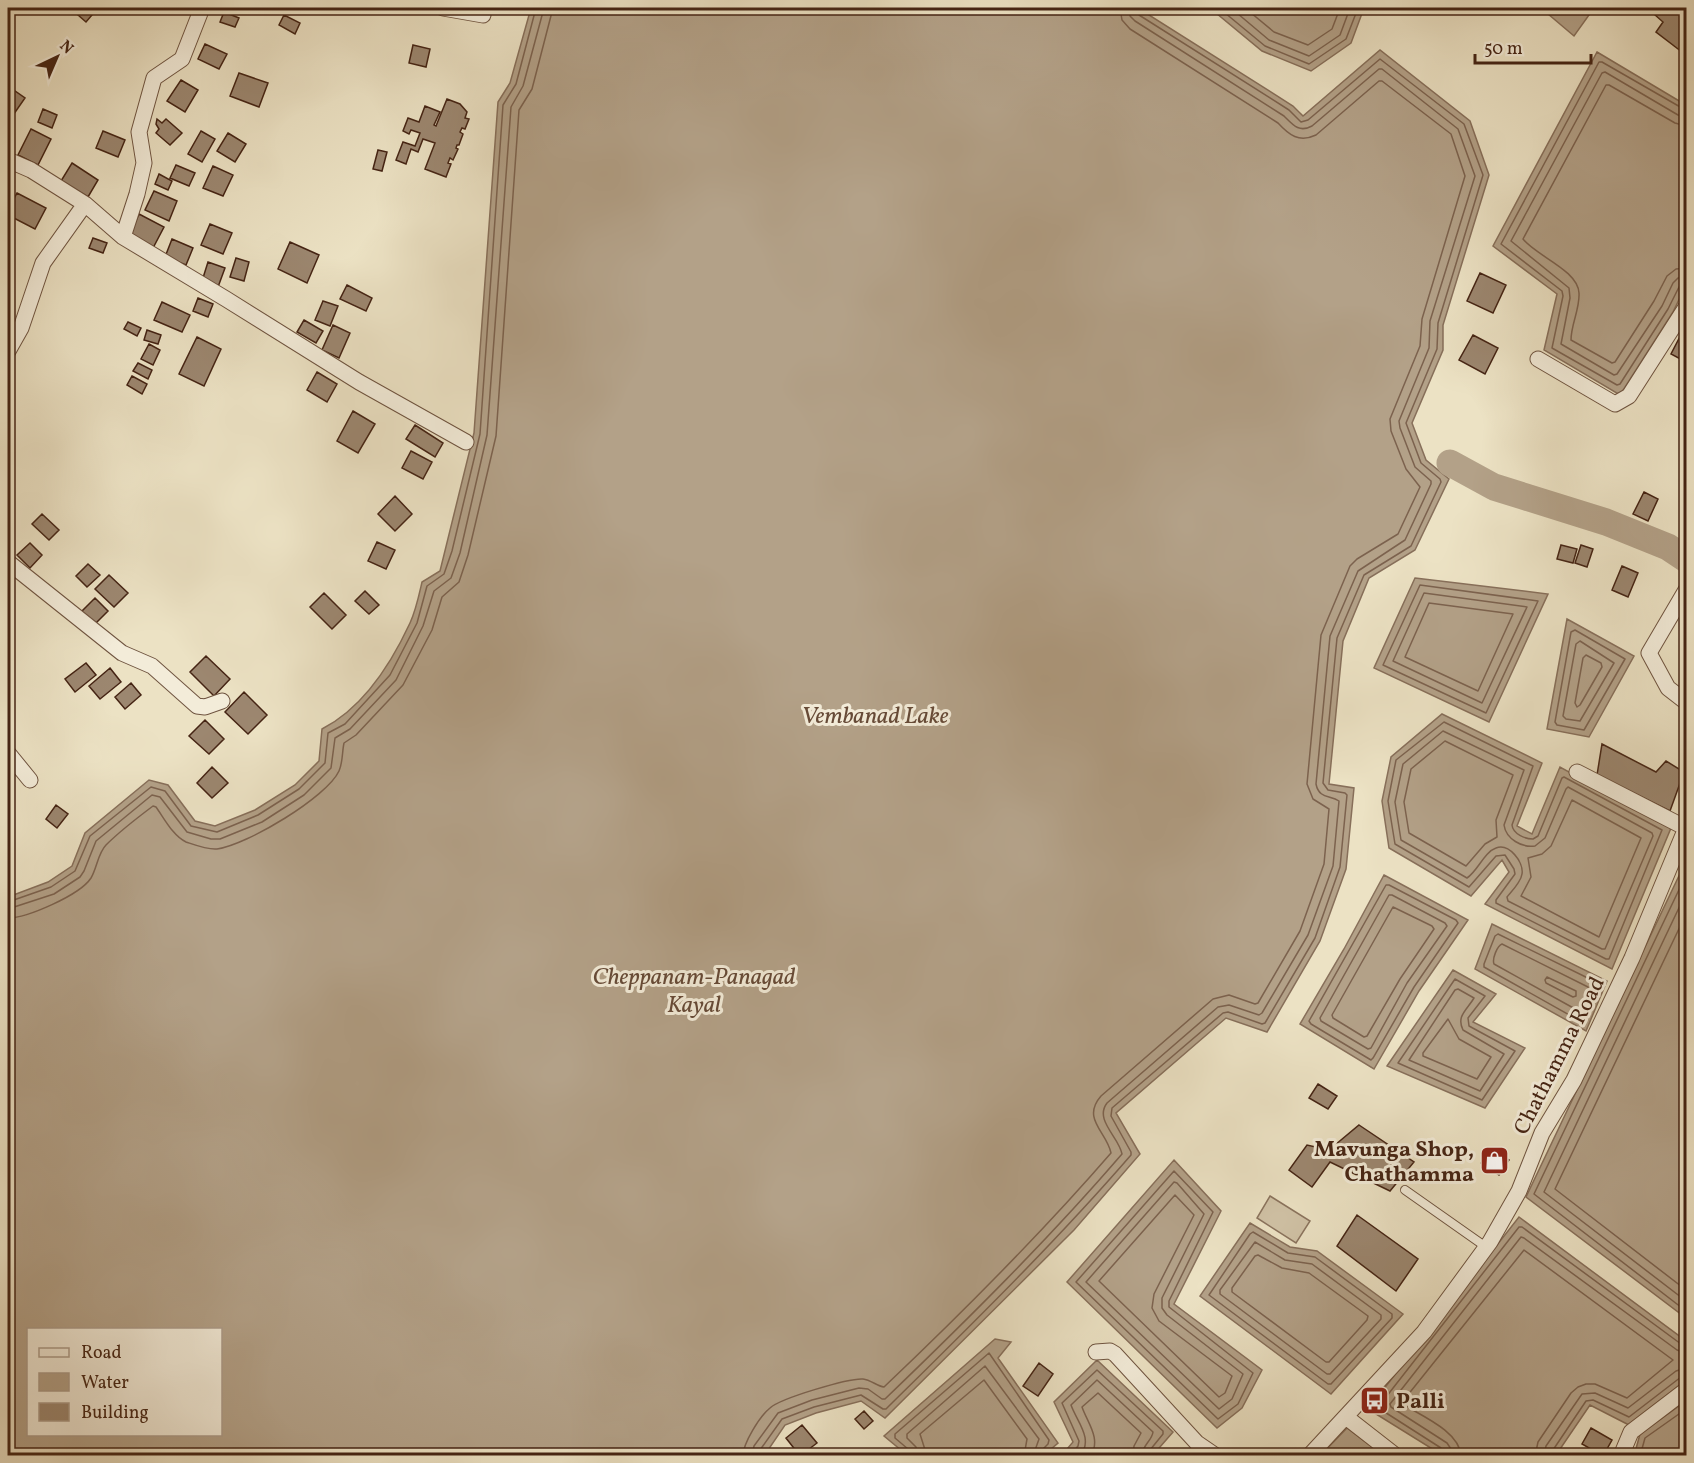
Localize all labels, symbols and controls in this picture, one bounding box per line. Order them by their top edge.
north arrow [27,27,87,87]
scale bar [1475,27,1590,65]
text: N [54,36,78,60]
text: 50 m [1484,37,1523,62]
water label: Vembanad Lake [801,700,949,734]
water label: Cheppanam-Panagad Kayal [592,961,796,1023]
street label: Chathamma Road [1507,972,1614,1141]
place label: Mavunga Shop, Chathamma [1314,1135,1474,1191]
shop icon: Mavunga Shop, Chathamma [1479,1145,1511,1177]
legend [27,1328,222,1436]
text: Road [81,1341,122,1366]
text: Water [81,1371,129,1396]
bus stop icon: Palli [1359,1384,1391,1416]
place label: Palli [1396,1387,1445,1418]
text: Building [81,1401,149,1426]

